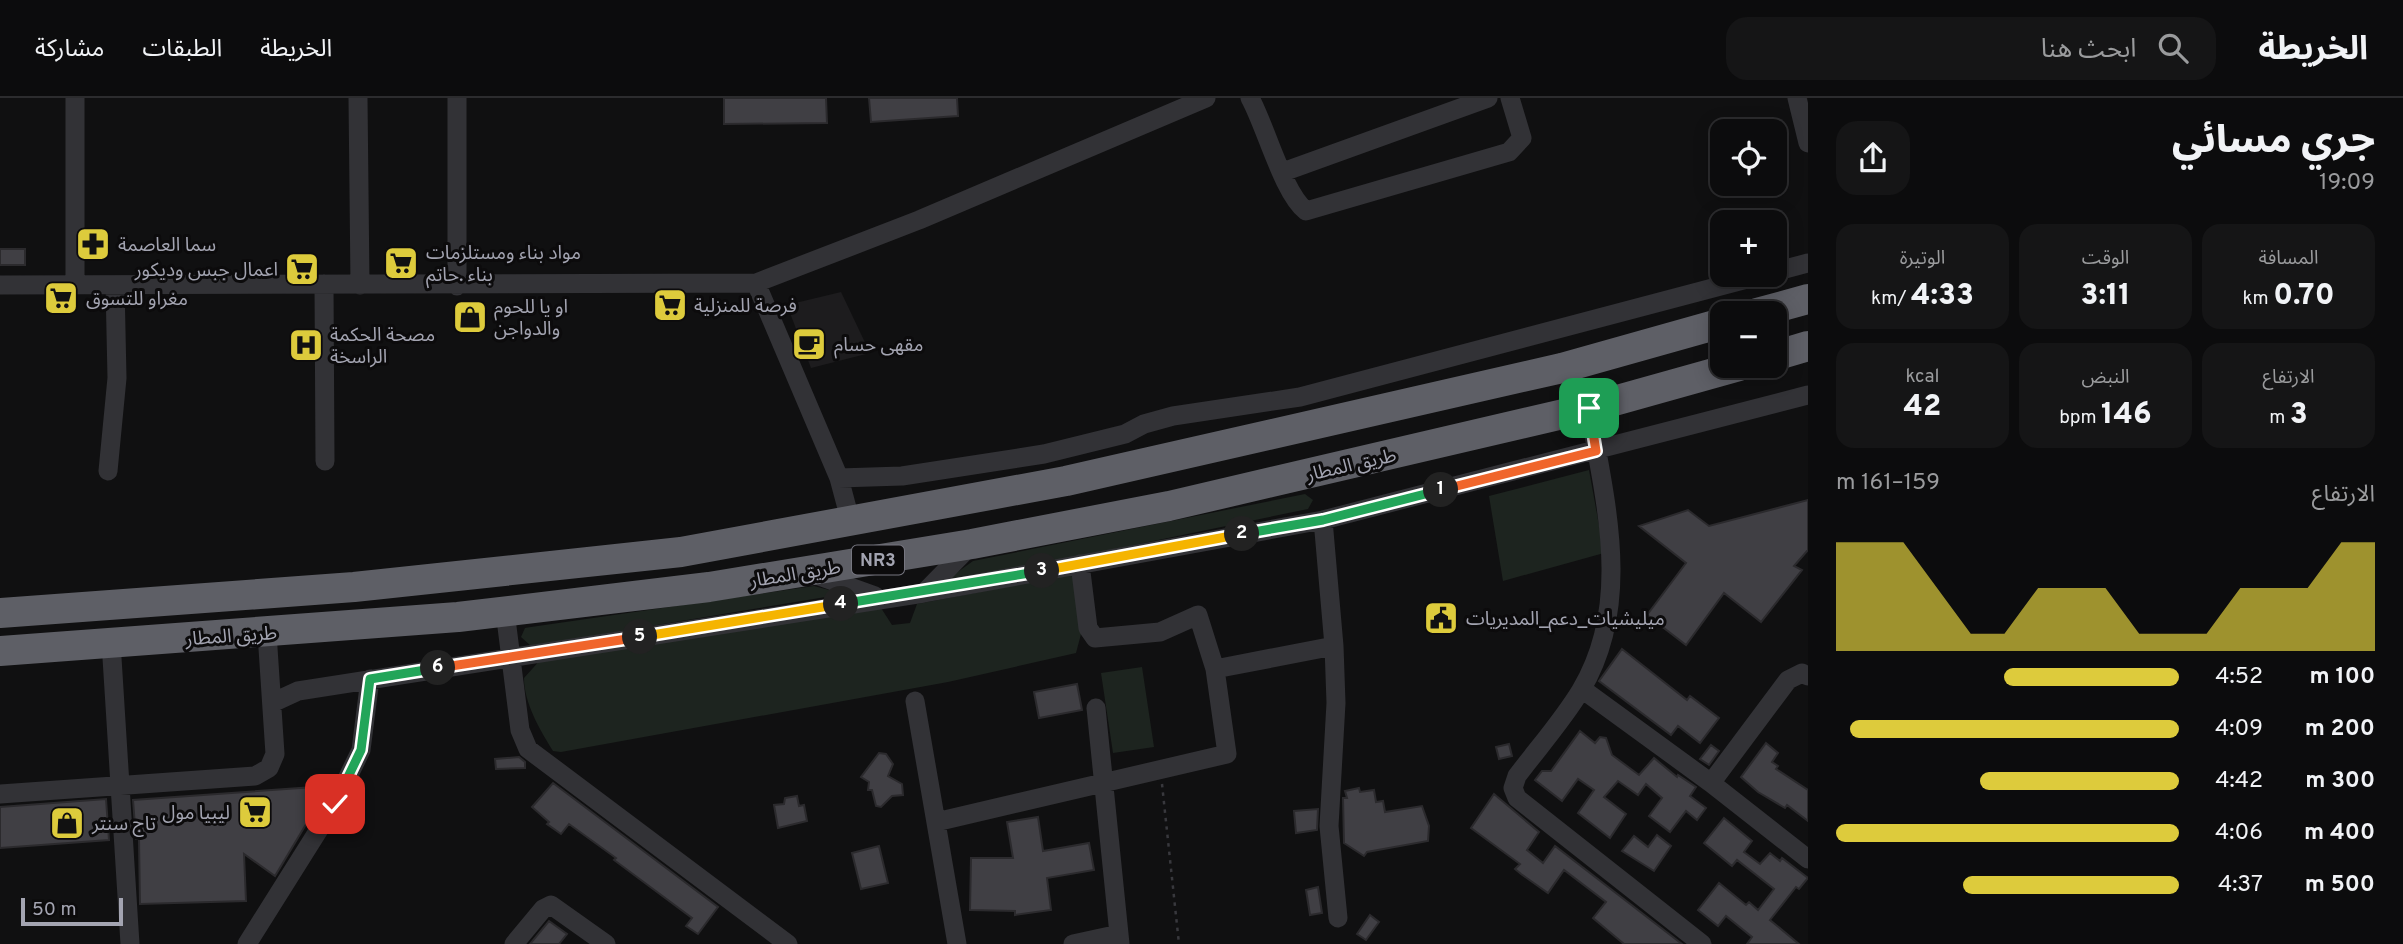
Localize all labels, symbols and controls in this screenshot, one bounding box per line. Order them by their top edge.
search box [1726,17,2216,80]
icon: search [2154,29,2192,67]
text: الخريطة [2258,30,2368,72]
text: ابحث هنا [2041,34,2136,67]
text: مشاركة [35,35,104,65]
text: الطبقات [142,35,222,65]
text: الخريطة [260,35,332,65]
text: جري مسائي [2172,118,2375,167]
map controls [1710,119,1787,378]
button: locate [1710,119,1787,196]
button: share [1836,121,1910,195]
text: 19:09 [2319,169,2375,198]
button: + [1710,210,1787,287]
pharmacy icon: سما العاصمة [74,225,112,263]
place label: سما العاصمة [118,234,216,258]
place label: مواد بناء ومستلزمات بناء .حاتم [426,242,581,289]
supermarket icon: مواد بناء ومستلزمات بناء .حاتم [382,244,420,282]
text: الوتيرة [1900,247,1945,271]
text: الوقت [2082,247,2129,271]
text: المسافة [2259,247,2318,271]
supermarket icon: اعمال جبس وديكور [283,250,321,288]
place label: اعمال جبس وديكور [134,259,278,283]
text: 4:33 [1911,278,1974,315]
text: 3:11 [2081,278,2130,315]
text: 0.70 [2273,278,2335,315]
supermarket icon: مغراو للتسوق [42,279,80,317]
supermarket icon: فرصة للمنزلية [651,286,689,324]
text: /km [1871,287,1911,311]
text: km [2242,287,2273,311]
place label: مغراو للتسوق [86,288,188,312]
place label: فرصة للمنزلية [694,295,797,319]
place label: او يا للحوم والدواجن [494,296,568,342]
shop icon: او يا للحوم والدواجن [451,298,489,336]
button: − [1710,301,1787,378]
place label: مصحة الحكمة الراسخة [330,324,435,370]
cafe icon: مقهى حسام [790,325,828,363]
hospital icon: مصحة الحكمة الراسخة [287,326,325,364]
place label: مقهى حسام [834,334,924,359]
text: kcal [1906,365,1939,389]
text: النبض [2081,366,2130,390]
text: الارتفاع [2262,366,2315,390]
pin [1559,378,1619,438]
icon: arrive [1570,389,1608,427]
text: 42 [1904,389,1941,426]
text: 146 [2101,397,2152,434]
text: 3 [2290,397,2308,434]
text: bpm [2059,406,2101,430]
text: m [2269,406,2290,430]
street label: طريق المطار [1303,444,1399,488]
text: 159–161 m [1836,469,1940,498]
pin: 1 [1424,472,1458,508]
text: 1 [1437,477,1444,501]
text: الارتفاع [2312,481,2375,510]
pin: 2 [1224,516,1260,551]
text: 2 [1236,521,1247,545]
road number: NR3 [852,546,904,574]
pin: 3 [1024,554,1060,588]
street label: طريق المطار [747,556,843,594]
text: 3 [1036,558,1047,582]
pin: 4 [824,587,858,622]
text: 4 [834,591,847,615]
public building icon: ميليشيات_دعم_المديريات [1422,599,1460,637]
place label: ميليشيات_دعم_المديريات [1466,608,1665,633]
pin: 5 [622,620,658,654]
street label: طريق المطار [184,622,278,652]
text: 5 [634,624,645,648]
pin: 6 [420,650,456,686]
text: 6 [432,655,443,679]
text: 4:52 [2215,663,2263,692]
text: 100 m [2310,663,2375,692]
text: 4:09 [2215,715,2263,744]
text: 200 m [2305,715,2375,744]
text: 4:42 [2215,767,2263,796]
text: 300 m [2305,767,2375,796]
pin [305,774,365,834]
icon: check [316,785,354,823]
supermarket icon: ليبيا مول [236,793,274,831]
place label: ليبيا مول [162,802,230,826]
shop icon: تاج سنتر [48,804,86,842]
place label: تاج سنتر [91,813,156,837]
text: 4:06 [2215,819,2263,848]
text: 400 m [2304,819,2375,848]
text: 4:37 [2218,871,2263,900]
text: 500 m [2305,871,2375,900]
scale bar [21,895,122,927]
text: 50 m [32,898,77,922]

